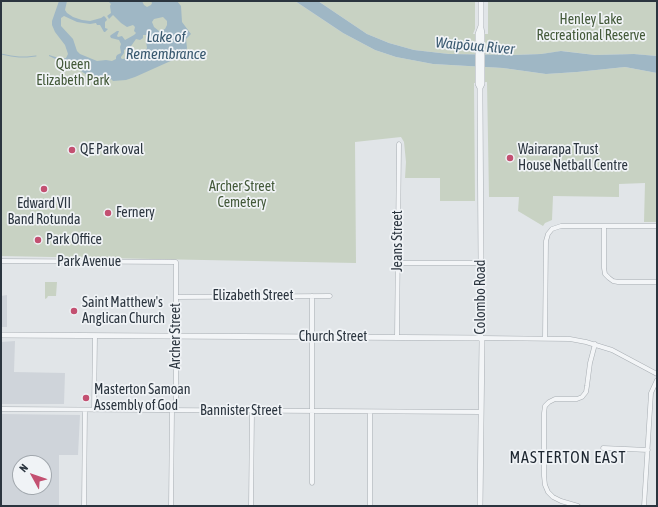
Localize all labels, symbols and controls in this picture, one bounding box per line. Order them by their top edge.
park label: Henley Lake Recreational Reserve [537,12,645,44]
water label: Lake of Remembrance [126,28,206,63]
water label: Waipōua River [435,34,515,58]
park label: Queen Elizabeth Park [36,57,110,90]
place label: QE Park oval [80,142,144,158]
place label: Wairarapa Trust House Netball Centre [518,142,628,174]
marker: QE Park oval [67,145,77,155]
marker: Wairarapa Trust House Netball Centre [505,153,515,163]
park label: Archer Street Cemetery [209,179,275,212]
marker: Edward VII Band Rotunda [39,184,49,194]
place label: Edward VII Band Rotunda [8,196,80,228]
place label: Fernery [116,205,155,221]
marker: Fernery [103,208,113,218]
street label: Jeans Street [390,210,406,272]
place label: Park Office [46,232,102,248]
marker: Park Office [33,235,43,245]
street label: Park Avenue [57,254,121,270]
street label: Colombo Road [473,260,489,334]
street label: Elizabeth Street [213,288,293,304]
place label: Saint Matthew's Anglican Church [82,295,165,328]
street label: Archer Street [168,303,184,369]
marker: Saint Matthew's Anglican Church [69,306,79,316]
street label: Church Street [299,329,367,345]
place label: Masterton Samoan Assembly of God [94,382,191,414]
marker: Masterton Samoan Assembly of God [81,393,91,403]
street label: Bannister Street [200,403,282,419]
district label: MASTERTON EAST [509,448,627,468]
north arrow [12,455,52,495]
text: N [17,462,30,474]

